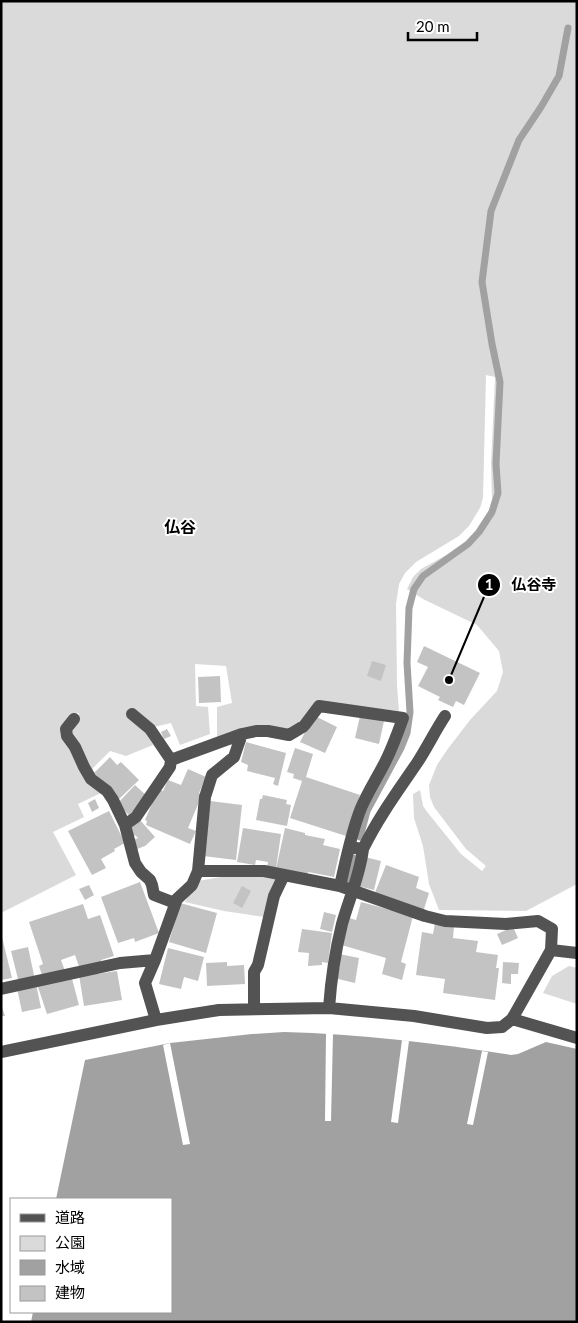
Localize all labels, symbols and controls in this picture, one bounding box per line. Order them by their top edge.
scale bar [408,10,477,42]
text: 20 m [416,17,450,35]
district label: 仏谷 [164,517,196,536]
callout: 仏谷寺 [476,570,566,600]
text: 1 [485,575,493,593]
text: 仏谷寺 [510,575,557,593]
legend [10,1198,172,1313]
text: 道路 [55,1208,85,1226]
text: 公園 [55,1233,85,1251]
text: 水域 [55,1258,85,1276]
text: 建物 [55,1283,85,1301]

